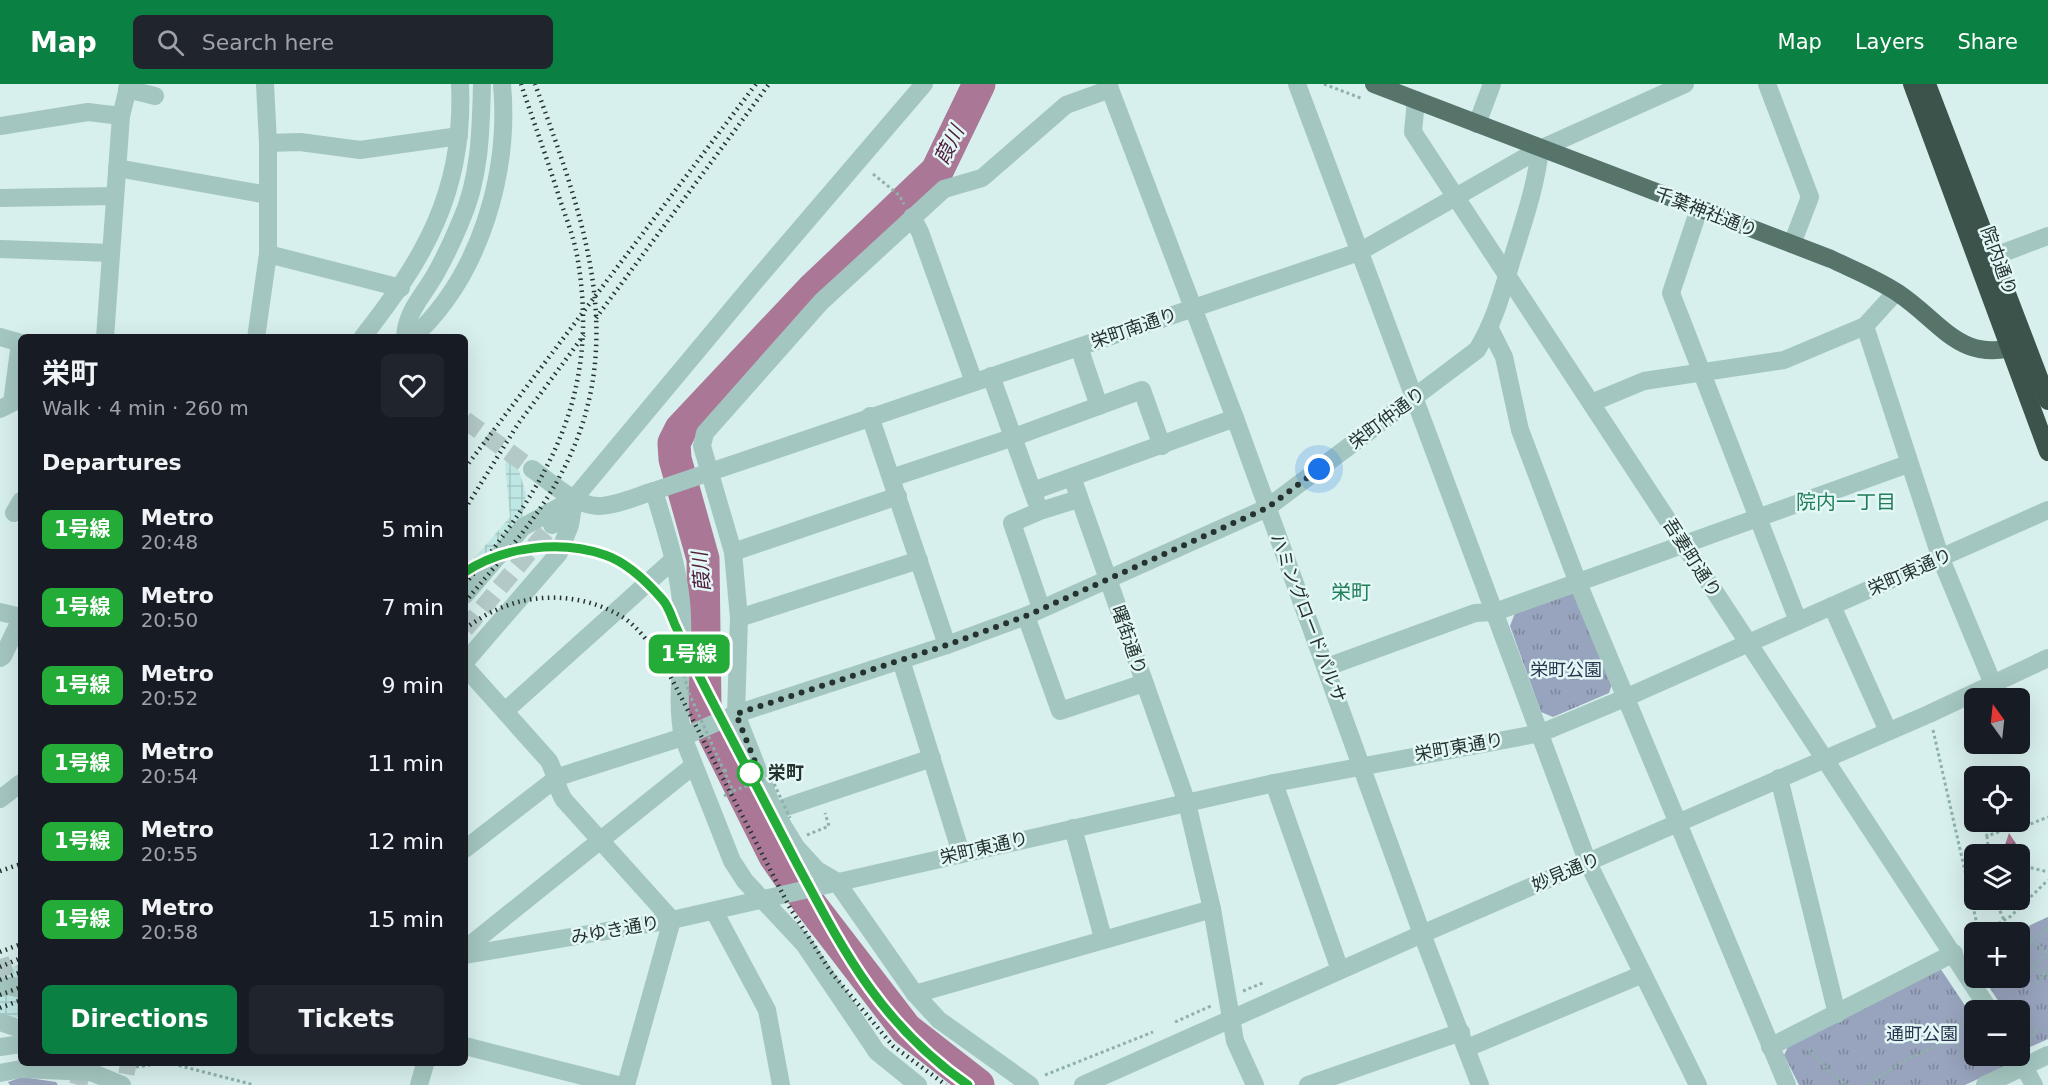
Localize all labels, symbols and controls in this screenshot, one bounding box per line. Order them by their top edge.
search box [133,15,553,69]
text: Map [30,26,97,59]
icon: search [154,26,187,59]
text: Search here [202,30,334,55]
text: Map [1778,30,1822,54]
text: Layers [1855,30,1924,54]
text: Share [1957,30,2018,54]
water label: 葭川 [929,120,970,168]
street label: 千葉神社通り [1652,182,1760,241]
street label: 院内通り [1977,223,2022,298]
street label: 栄町南通り [1088,303,1180,352]
button: heart [381,354,444,417]
text: 栄町 [42,357,98,390]
street label: 栄町仲通り [1344,382,1429,453]
text: Walk · 4 min · 260 m [42,396,249,420]
text: Departures [42,450,182,475]
your location [1304,454,1334,484]
district label: 院内一丁目 [1796,490,1896,514]
text: Metro [141,505,214,530]
street label: 吾妻町通り [1659,514,1726,601]
text: 1号線 [54,517,111,541]
text: 5 min [382,517,444,542]
text: 20:48 [141,530,198,554]
street label: ハミングロードパルサ [1266,530,1351,706]
street label: 栄町東通り [1864,544,1955,599]
water label: 葭川 [687,549,715,593]
district label: 栄町 [1331,580,1371,604]
text: Metro [141,583,214,608]
text: 1号線 [54,595,111,619]
text: 7 min [382,595,444,620]
street label: 曙街通り [1108,602,1151,677]
text: 20:50 [141,608,198,632]
line badge: 1号線 [654,634,724,674]
text: 1号線 [661,642,717,666]
park label: 栄町公園 [1530,659,1602,680]
text: Metro [141,661,214,686]
text: 1号線 [54,673,111,697]
text: 9 min [382,673,444,698]
text: 20:52 [141,686,198,710]
north arrow [1964,688,2030,754]
map controls [1964,688,2030,1066]
street label: 栄町東通り [1413,728,1505,765]
text: Metro [141,739,214,764]
text: 1号線 [54,751,111,775]
text: 11 min [368,751,444,776]
marker: 栄町 [737,760,763,786]
place label: 栄町 [768,762,804,783]
text: 20:54 [141,764,198,788]
button: locate [1964,766,2030,832]
text: Metro [141,817,214,842]
street label: 栄町東通り [938,827,1030,868]
text: 1号線 [54,829,111,853]
text: 12 min [368,829,444,854]
text: 20:55 [141,842,198,866]
button: layers [1964,844,2030,910]
street label: 妙見通り [1529,848,1603,895]
text: Metro [141,895,214,920]
text: 1号線 [54,907,111,931]
text: 15 min [368,907,444,932]
street label: みゆき通り [569,911,661,948]
text: 20:58 [141,920,198,944]
button: + [1964,922,2030,988]
button: Directions [42,985,237,1054]
button: Tickets [249,985,444,1054]
button: − [1964,1000,2030,1066]
park label: 通町公園 [1886,1023,1958,1044]

